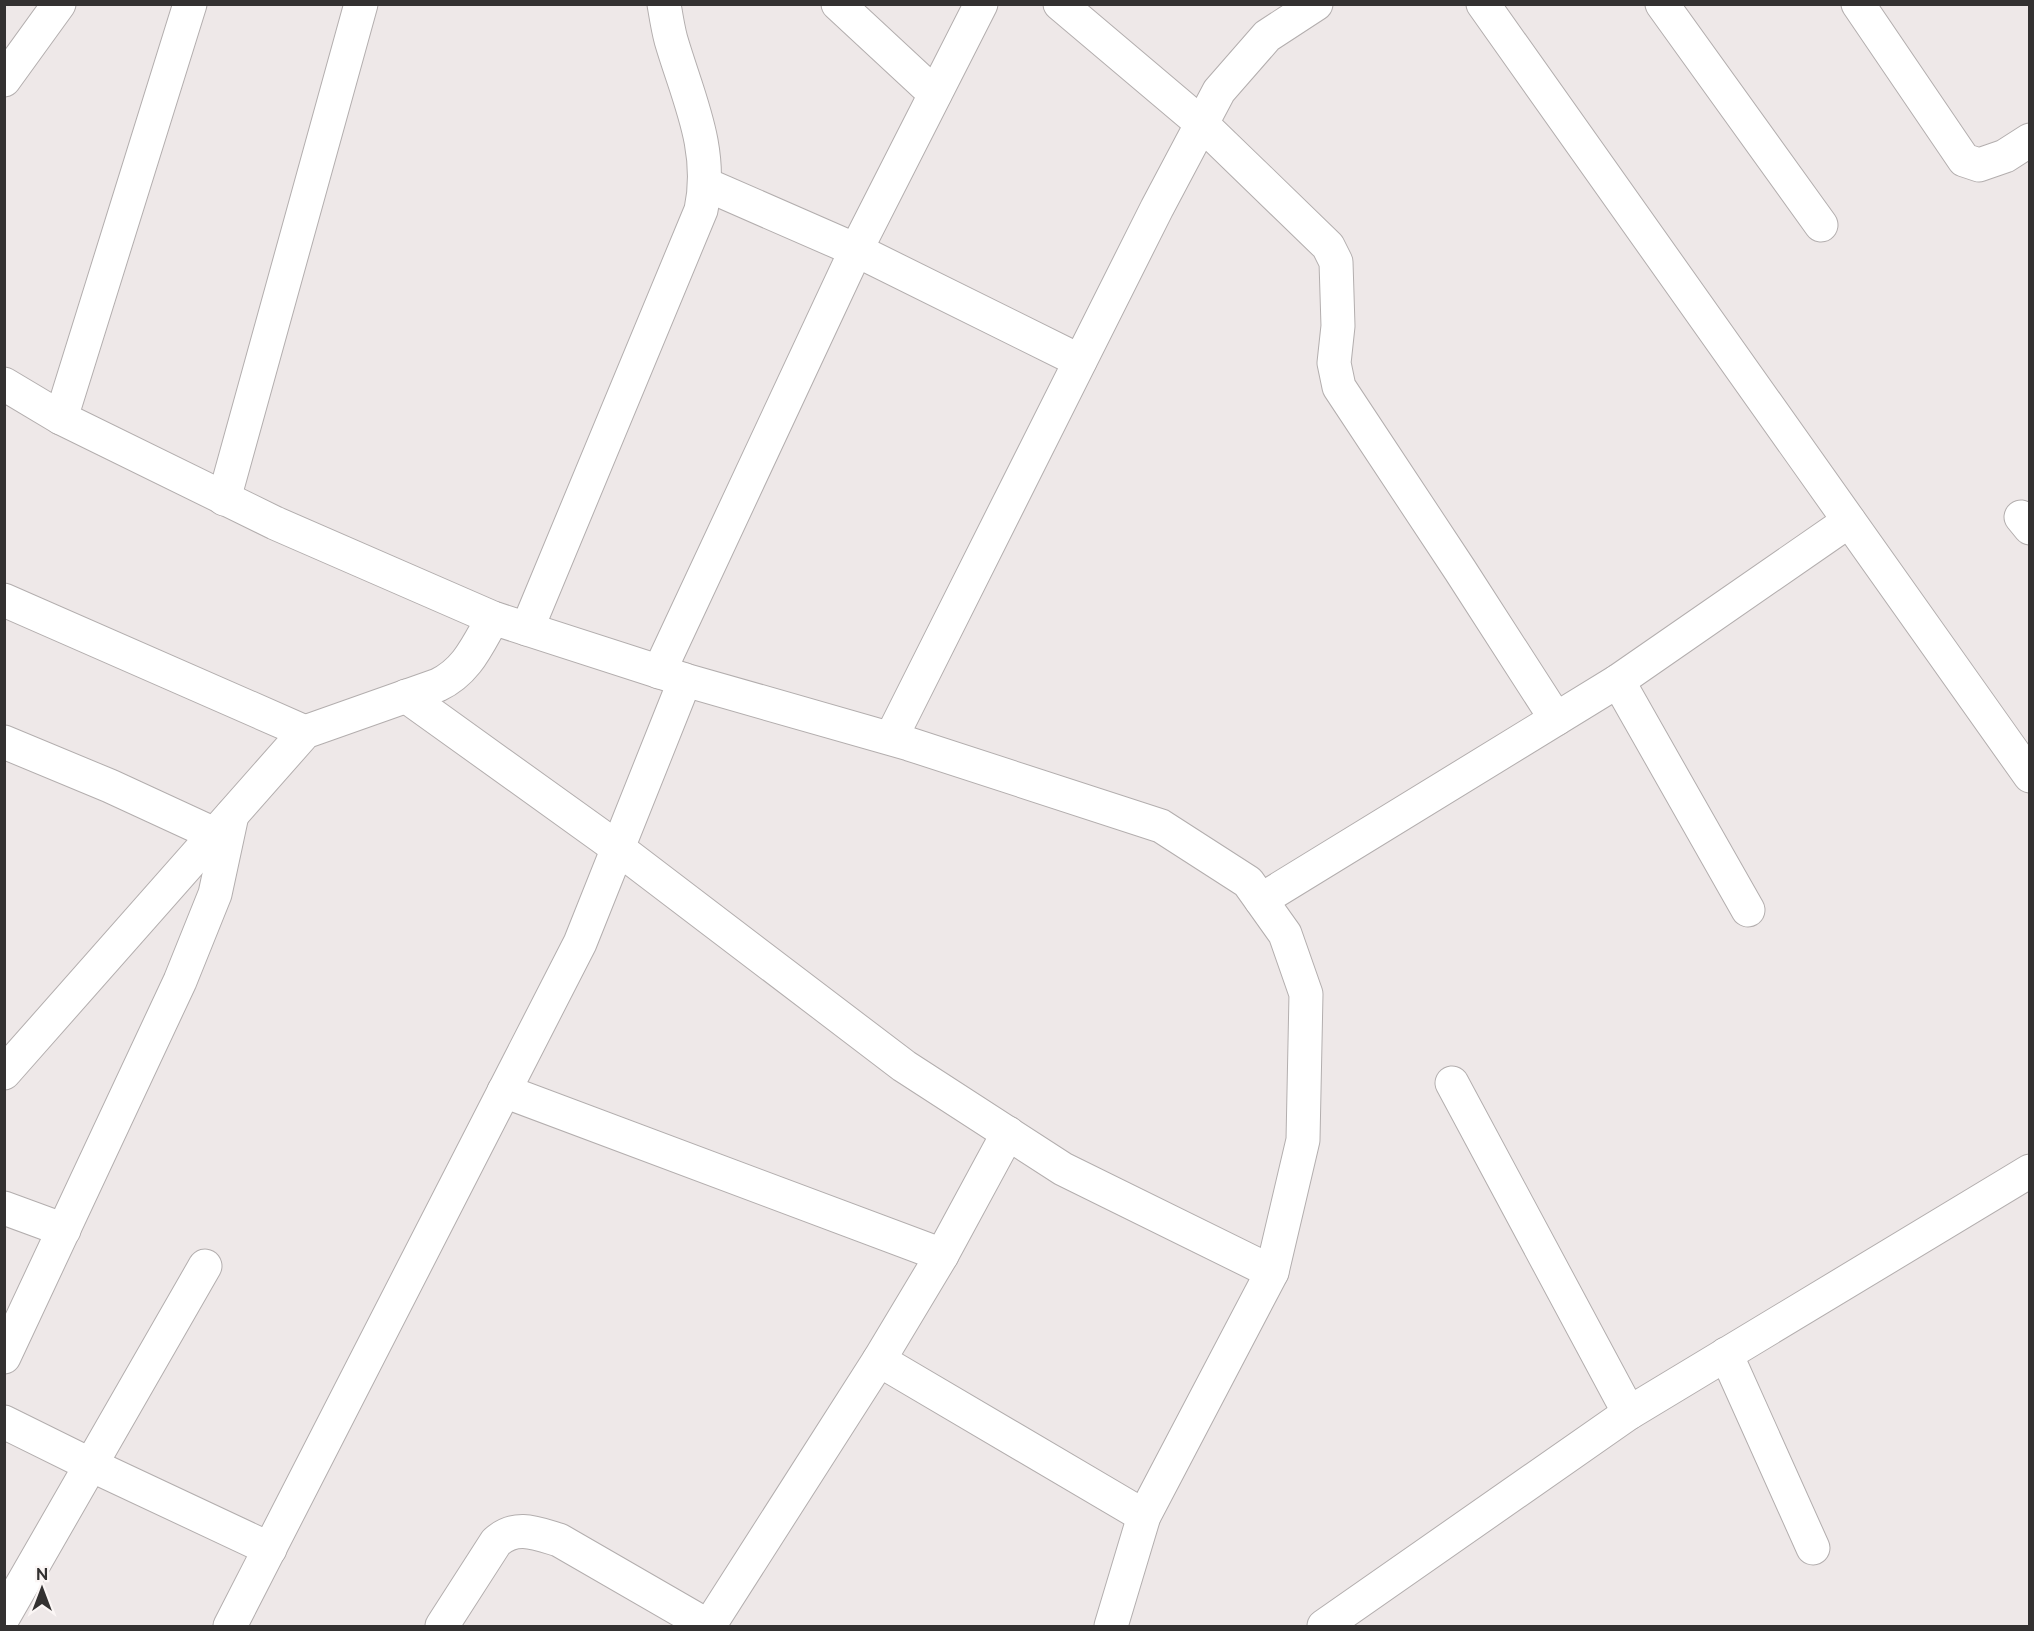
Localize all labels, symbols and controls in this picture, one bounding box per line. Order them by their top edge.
north arrow [12,1559,72,1619]
text: N [36,1565,48,1584]

